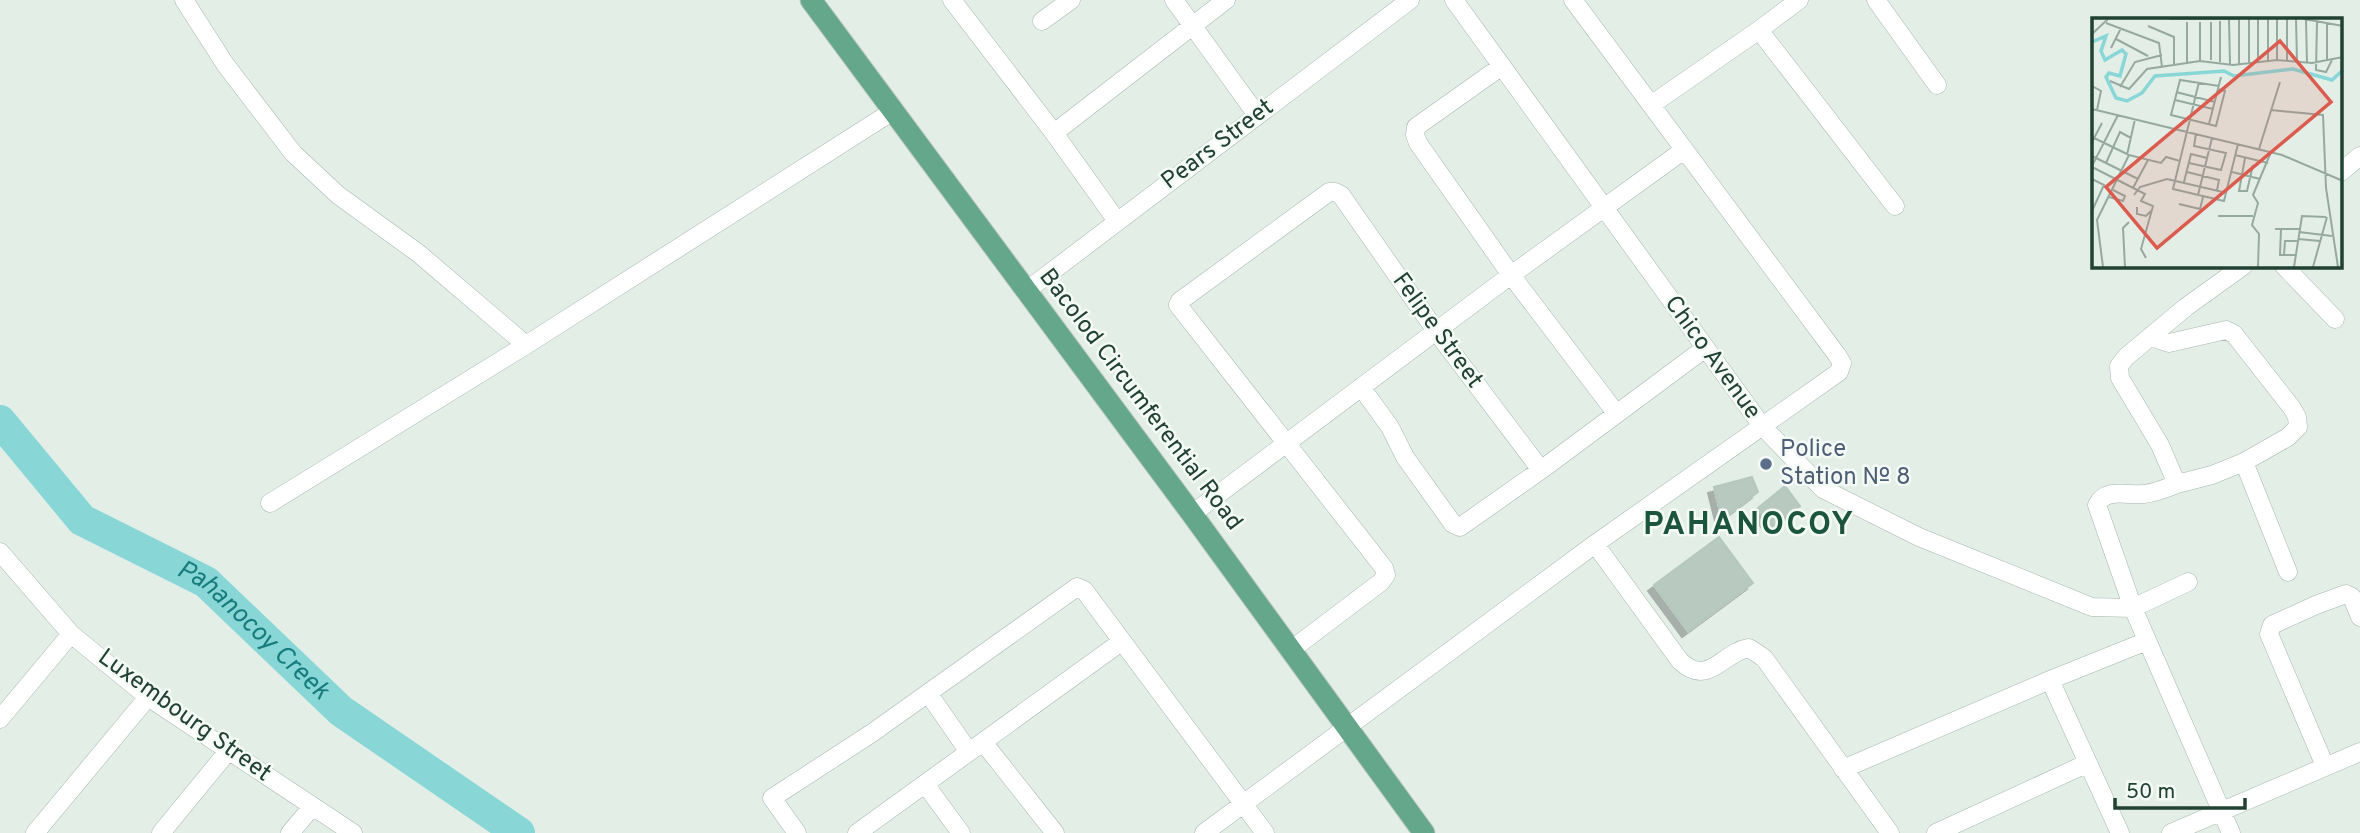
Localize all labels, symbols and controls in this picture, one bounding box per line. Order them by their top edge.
inset map [2092,18,2342,268]
street label: Pears Street [1156,93,1280,197]
street label: Bacolod Circumferential Road [1032,263,1248,537]
street label: Felipe Street [1385,267,1489,395]
street label: Chico Avenue [1657,290,1767,426]
place label: Police Station № 8 [1780,435,1911,493]
marker: Police Station № 8 [1758,456,1774,472]
district label: PAHANOCOY [1643,506,1855,546]
water label: Pahanocoy Creek [171,554,337,708]
street label: Luxembourg Street [91,643,277,789]
scale bar [2115,766,2244,810]
text: 50 m [2126,779,2175,806]

